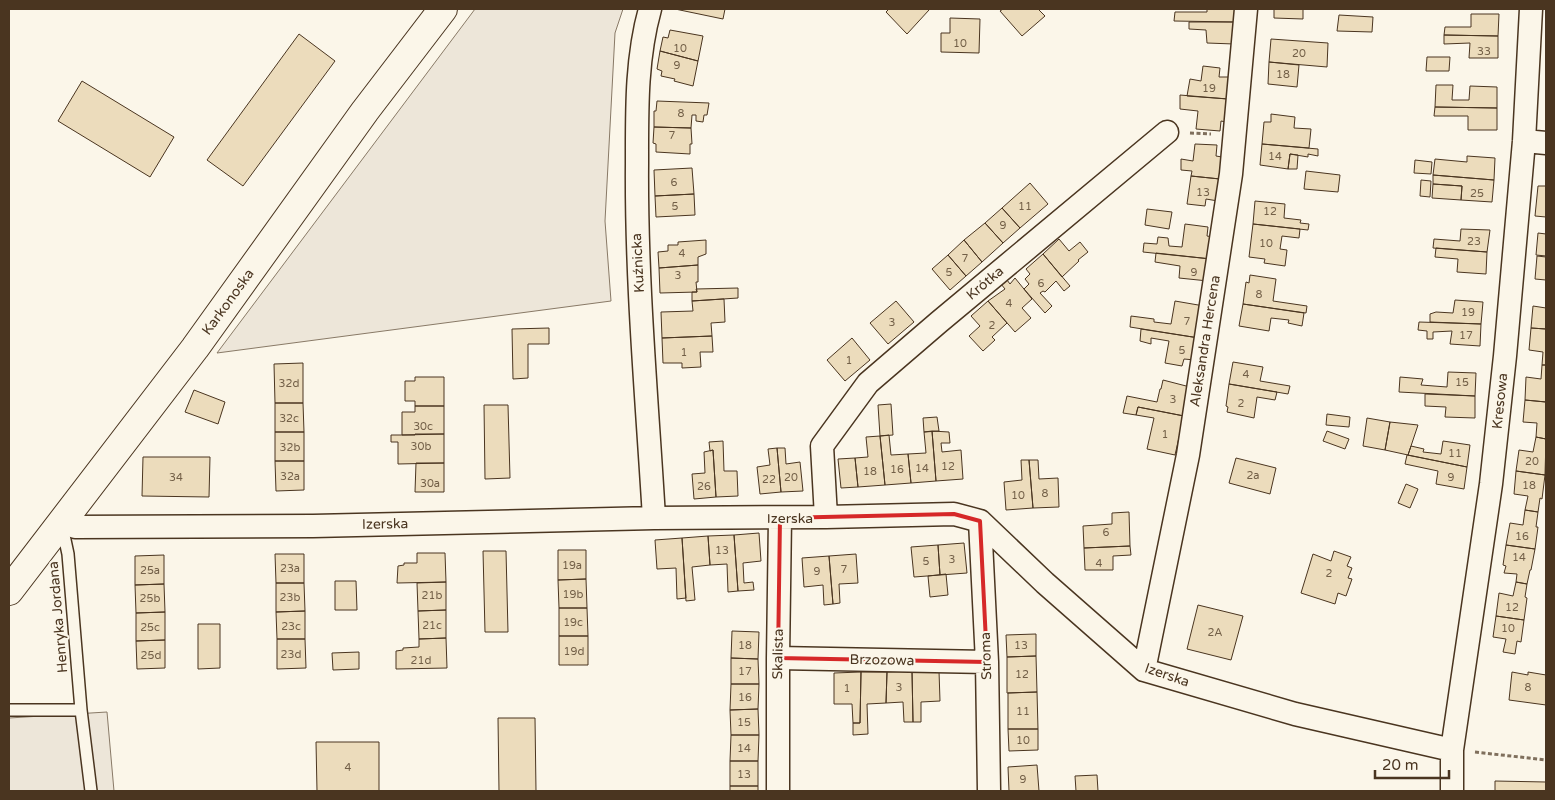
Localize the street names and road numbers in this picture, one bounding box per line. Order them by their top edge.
street label: Kuźnicka [628,233,648,293]
street label: Krótka [963,262,1007,304]
street label: Karkonoska [198,266,258,338]
street label: Aleksandra Hercena [1186,274,1224,408]
street label: Kresowa [1489,372,1511,430]
street label: Izerska [767,510,813,527]
street label: Izerska [362,515,408,533]
street label: Henryka Jordana [45,560,71,674]
street label: Skalista [769,628,787,680]
street label: Stroma [977,632,995,680]
street label: Brzozowa [849,651,915,669]
street label: Izerska [1142,659,1192,691]

